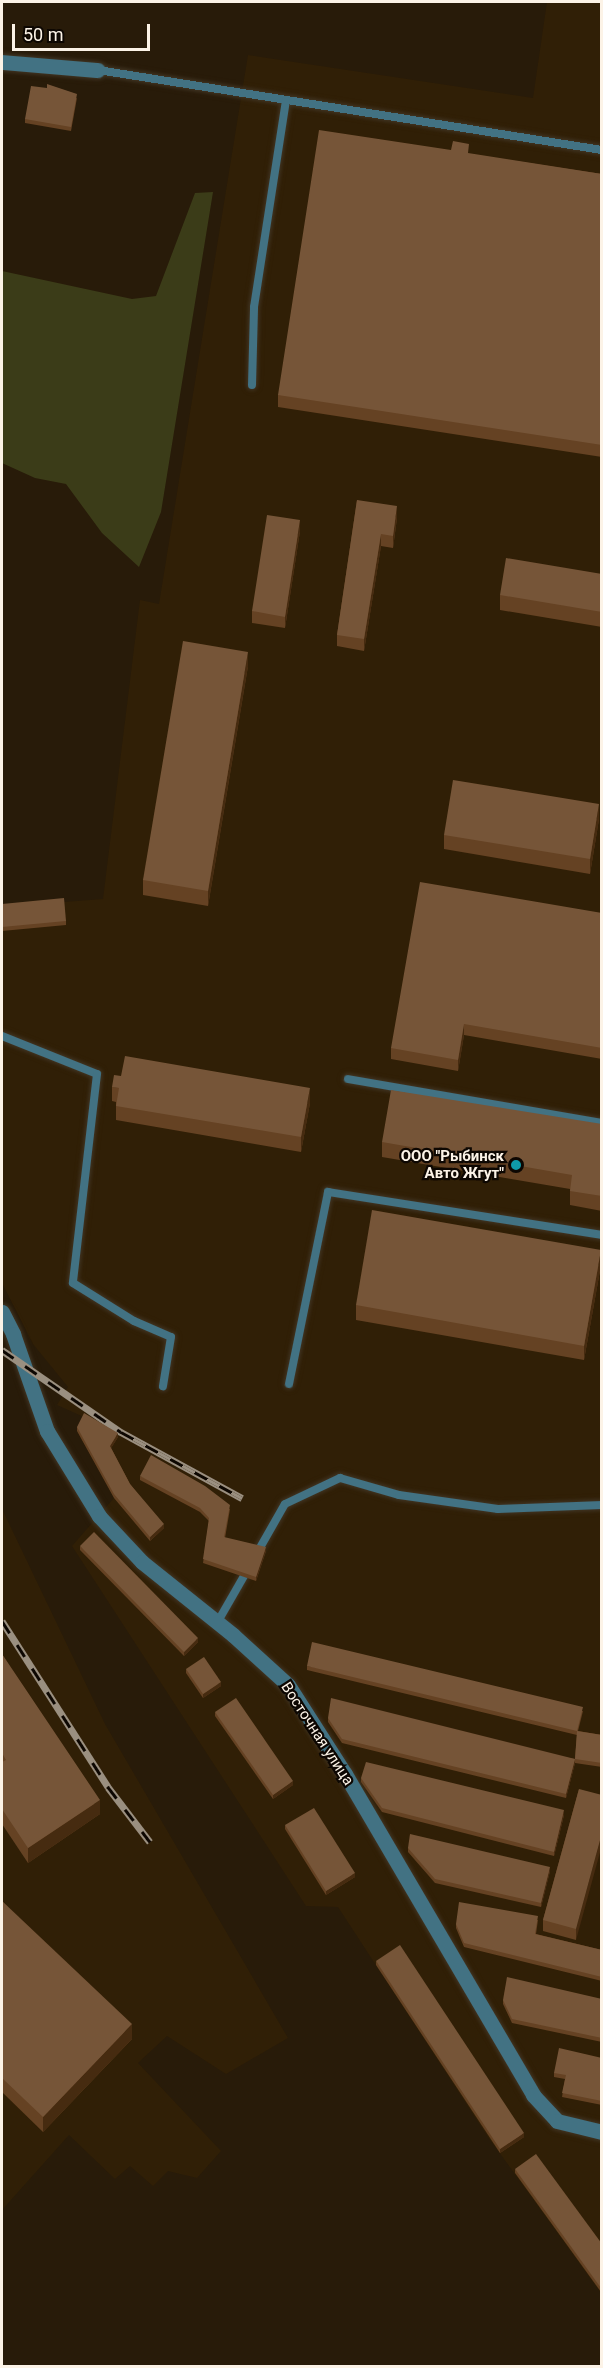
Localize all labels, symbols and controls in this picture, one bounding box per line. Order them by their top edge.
scale bar [15,12,153,50]
text: 50 m [23,24,63,45]
place label: ООО "Рыбинск Авто Жгут" [401,1147,504,1182]
marker: ООО "Рыбинск Авто Жгут" [509,1158,523,1172]
street label: Восточная улица [277,1679,357,1789]

